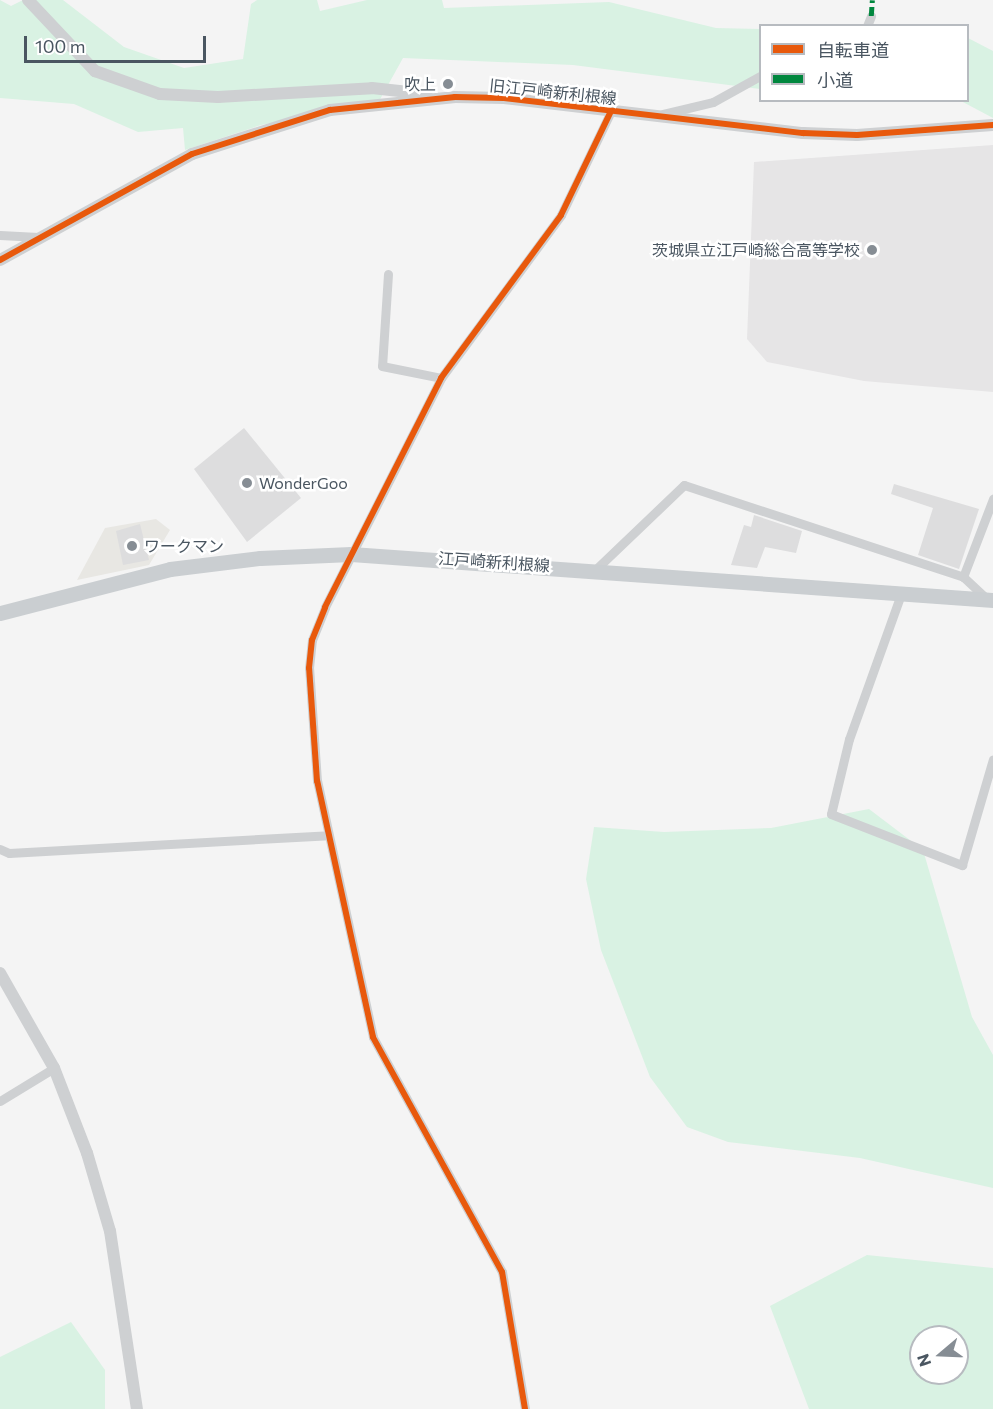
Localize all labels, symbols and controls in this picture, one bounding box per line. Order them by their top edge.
scale bar [27,24,208,62]
legend [759,24,969,102]
text: 100 m [35,35,85,57]
text: 自転車道 [817,39,889,61]
text: 小道 [817,69,853,91]
place label: 吹上 [404,74,436,94]
street label: 旧江戸崎新利根線 [488,76,618,108]
marker: 吹上 [441,77,455,91]
place label: 茨城県立江戸崎総合高等学校 [652,240,860,260]
marker: 茨城県立江戸崎総合高等学校 [865,243,879,257]
place label: WonderGoo [259,473,348,493]
marker: WonderGoo [240,476,254,490]
place label: ワークマン [144,536,224,556]
marker: ワークマン [125,539,139,553]
street label: 江戸崎新利根線 [437,549,551,575]
north arrow [909,1325,969,1385]
text: N [912,1352,934,1369]

